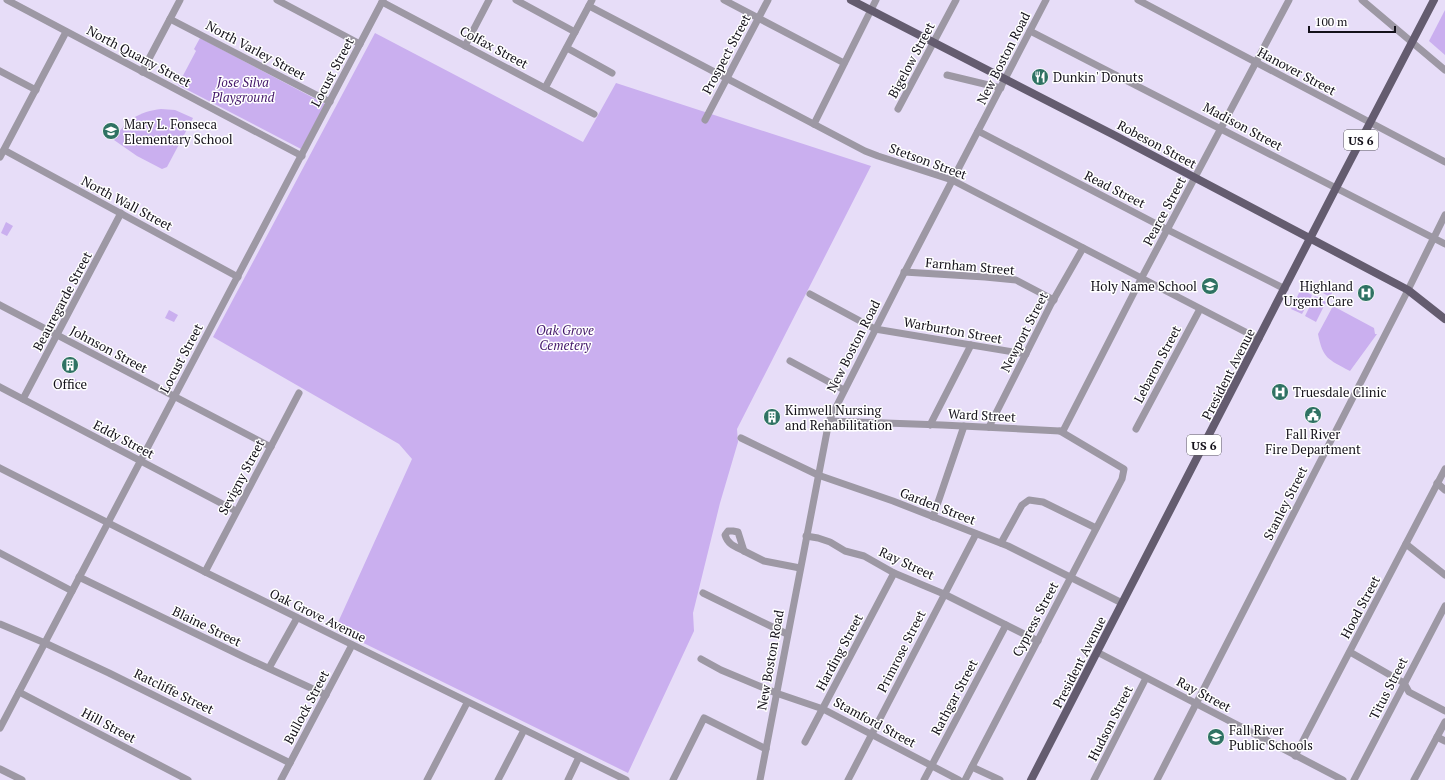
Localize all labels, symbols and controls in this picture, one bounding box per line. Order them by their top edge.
scale bar [1309,8,1395,34]
street label: New Boston Road [972,9,1034,107]
street label: Prospect Street [697,11,755,97]
text: 100 m [1315,14,1348,29]
street label: North Varley Street [203,16,309,84]
street label: Bigelow Street [883,19,939,101]
street label: North Quarry Street [84,21,194,91]
street label: Colfax Street [457,22,531,73]
street label: Locust Street [306,34,358,110]
street label: Hanover Street [1255,43,1340,99]
restaurant icon: Dunkin' Donuts [1030,67,1050,87]
place label: Dunkin' Donuts [1053,68,1143,86]
park label: Jose Silva Playground [210,73,276,106]
street label: Madison Street [1200,98,1286,155]
place label: Mary L. Fonseca Elementary School [124,115,233,148]
street label: Robeson Street [1114,116,1200,173]
school or university icon: Mary L. Fonseca Elementary School [101,121,121,141]
road number: US 6 [1344,130,1378,150]
street label: Stetson Street [887,139,970,183]
street label: Read Street [1081,166,1149,212]
street label: North Wall Street [78,171,176,235]
street label: Pearce Street [1138,173,1190,249]
street label: Beauregarde Street [28,248,96,354]
street label: Farnham Street [925,253,1016,279]
school or university icon: Holy Name School [1200,276,1220,296]
place label: Holy Name School [1091,277,1197,295]
place label: Highland Urgent Care [1284,277,1353,310]
hospital icon: Highland Urgent Care [1356,283,1376,303]
street label: Newport Street [996,289,1052,375]
street label: New Boston Road [822,297,884,395]
street label: Warburton Street [902,312,1004,348]
street label: Locust Street [155,320,207,396]
street label: Johnson Street [67,321,151,377]
park label: Oak Grove Cemetery [536,321,594,354]
street label: Lebaron Street [1129,322,1185,406]
street label: President Avenue [1197,325,1259,423]
building icon: Office [60,355,80,375]
place label: Office [53,375,87,393]
hospital icon: Truesdale Clinic [1270,382,1290,402]
place label: Truesdale Clinic [1293,383,1387,401]
place label: Kimwell Nursing and Rehabilitation [785,401,893,434]
street label: Ward Street [948,404,1017,426]
public building icon: Fall River Fire Department [1303,405,1323,425]
building icon: Kimwell Nursing and Rehabilitation [762,407,782,427]
street label: Eddy Street [90,415,158,463]
place label: Fall River Fire Department [1265,425,1361,458]
road number: US 6 [1187,435,1221,455]
street label: Sevigny Street [214,436,268,518]
street label: Stanley Street [1259,463,1311,543]
street label: Garden Street [898,483,979,529]
street label: Ray Street [876,542,938,584]
street label: Hood Street [1336,572,1384,642]
street label: Cypress Street [1008,578,1062,660]
street label: Oak Grove Avenue [267,584,369,646]
street label: Blaine Street [170,602,245,650]
street label: Primrose Street [873,607,930,695]
street label: New Boston Road [752,609,788,711]
street label: Harding Street [811,610,867,694]
street label: President Avenue [1048,613,1110,711]
street label: Titus Street [1365,654,1411,722]
street label: Rathgar Street [926,656,982,738]
street label: Ratcliffe Street [131,664,217,718]
street label: Bullock Street [279,667,333,747]
street label: Ray Street [1174,672,1235,716]
street label: Hudson Street [1083,682,1137,764]
street label: Stamford Street [831,693,920,751]
street label: Hill Street [79,703,139,747]
place label: Fall River Public Schools [1229,721,1313,754]
school or university icon: Fall River Public Schools [1206,727,1226,747]

